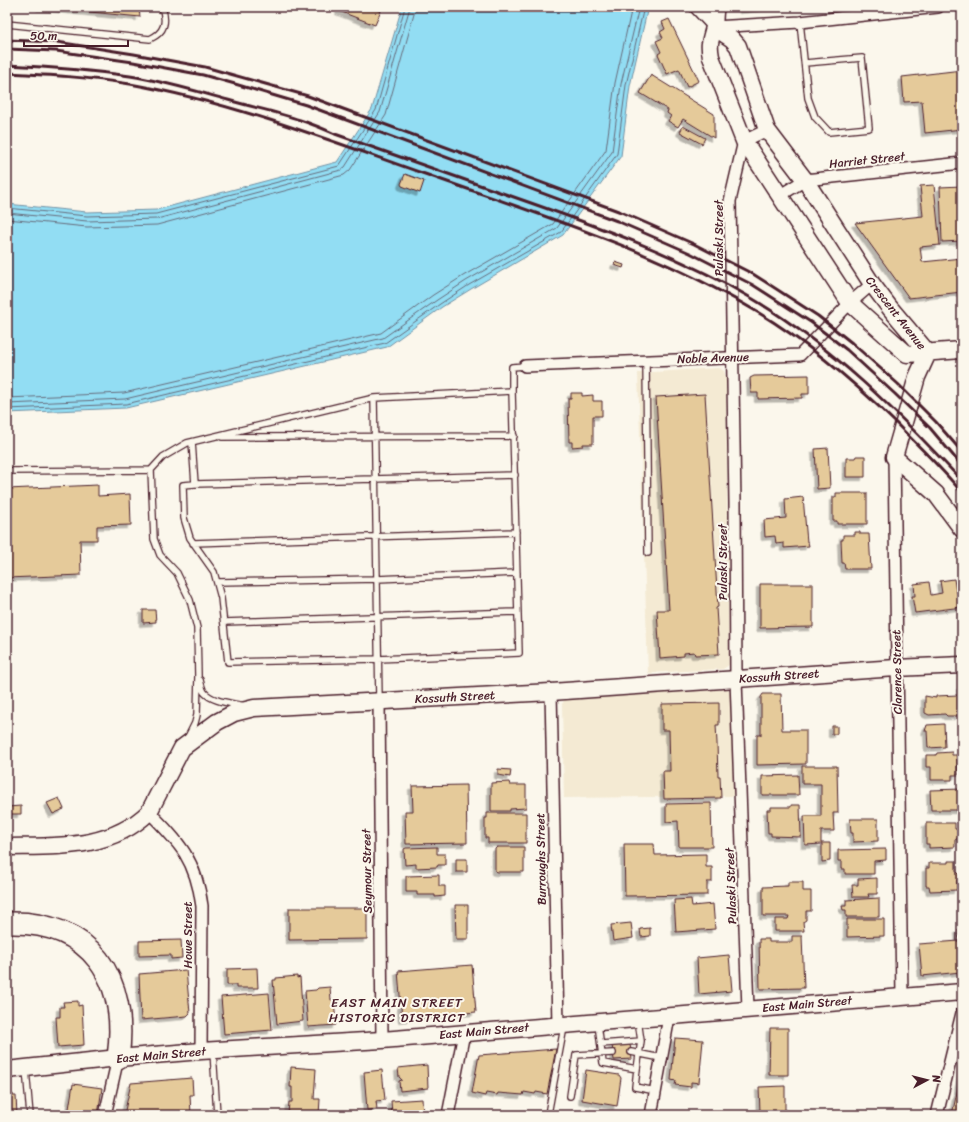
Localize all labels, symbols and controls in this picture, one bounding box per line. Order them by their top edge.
scale bar [24,22,128,48]
text: 50 m [30,25,57,47]
street label: Harriet Street [828,145,907,175]
street label: Pulaski Street [708,199,730,276]
street label: Crescent Avenue [860,271,932,355]
street label: Noble Avenue [677,346,749,370]
street label: Pulaski Street [712,523,734,600]
street label: Clarence Street [885,629,909,715]
street label: Kossuth Street [738,662,820,690]
street label: Kossuth Street [414,684,496,710]
street label: Burroughs Street [529,813,553,905]
street label: Seymour Street [355,827,379,913]
street label: Pulaski Street [719,846,743,925]
street label: Howe Street [177,901,199,969]
street label: East Main Street [761,989,854,1019]
district label: EAST MAIN STREET HISTORIC DISTRICT [329,991,465,1029]
street label: East Main Street [438,1016,531,1046]
street label: East Main Street [115,1040,208,1070]
north arrow [907,1060,947,1100]
text: N [926,1073,946,1084]

